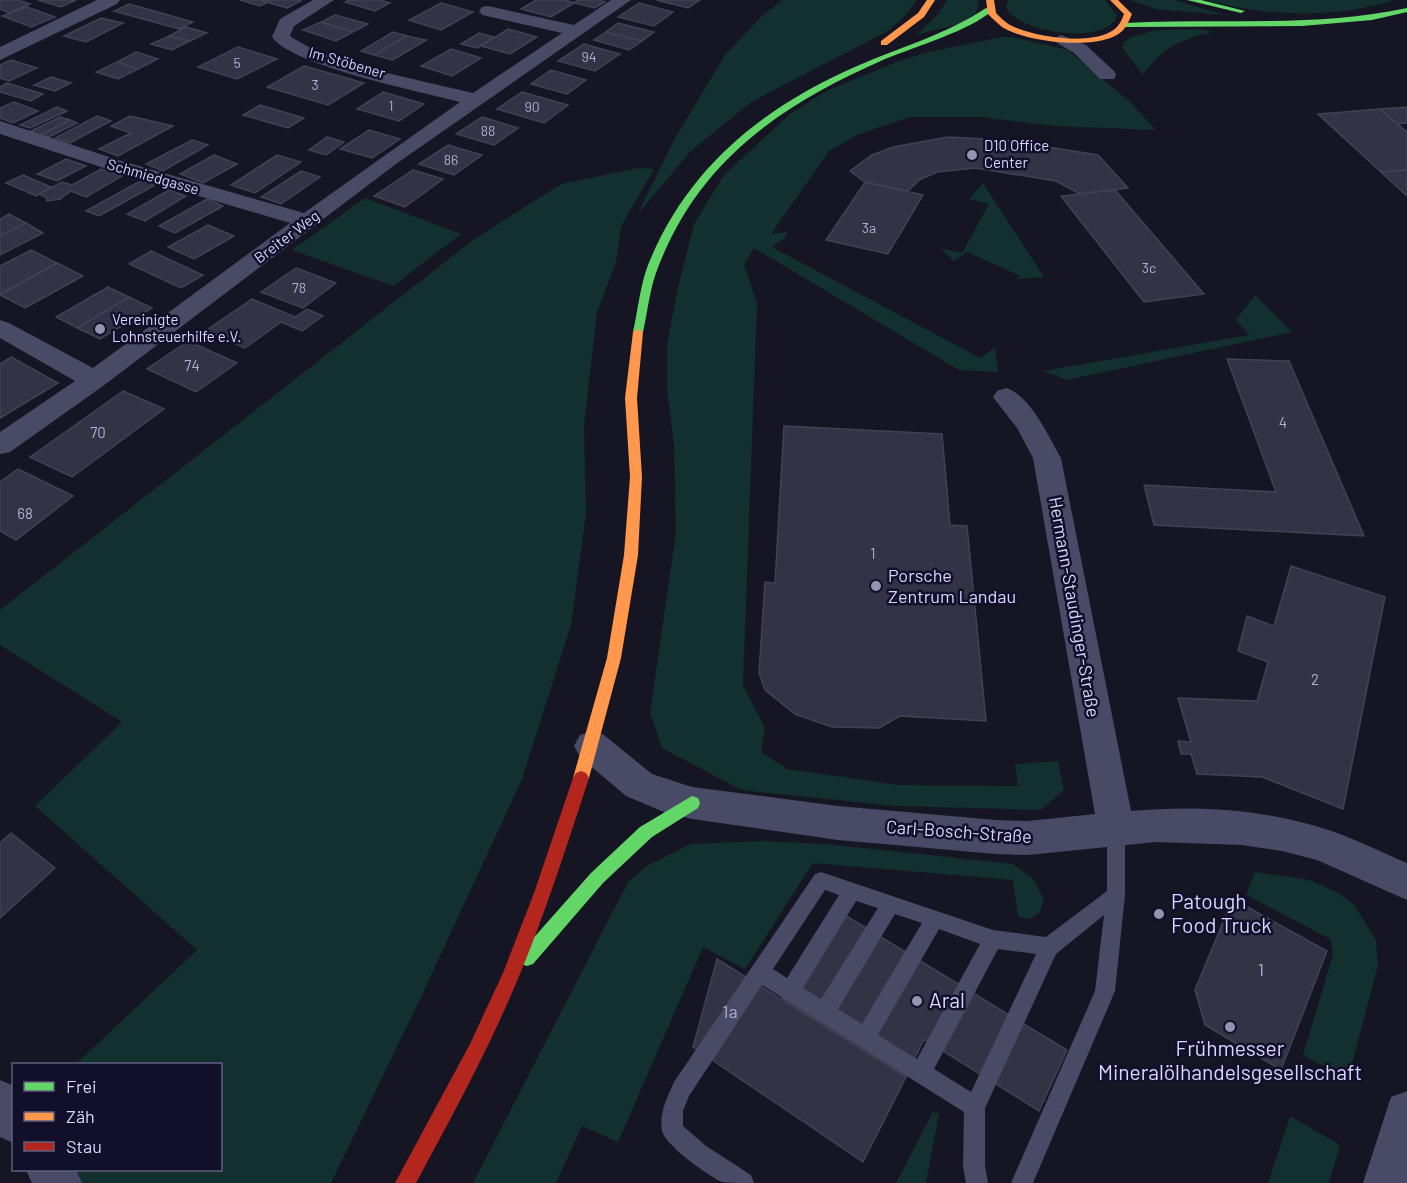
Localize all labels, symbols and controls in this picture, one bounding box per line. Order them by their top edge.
street label: Im Stöbener [307,43,388,82]
house number: 94 [581,48,597,65]
house number: 5 [233,54,241,71]
house number: 3 [311,76,319,93]
house number: 1 [389,97,393,114]
house number: 90 [524,98,540,115]
house number: 88 [481,122,495,139]
place label: D10 Office Center [984,136,1049,171]
marker: D10 Office Center [965,148,979,162]
house number: 86 [444,151,458,168]
street label: Schmiedgasse [105,154,201,198]
street label: Breiter Weg [250,206,322,266]
house number: 3a [862,219,876,236]
house number: 3c [1142,259,1156,276]
house number: 78 [292,279,306,296]
place label: Vereinigte Lohnsteuerhilfe e.V. [112,310,242,345]
marker: Vereinigte Lohnsteuerhilfe e.V. [93,322,107,336]
house number: 74 [184,356,200,374]
house number: 4 [1279,413,1287,431]
house number: 70 [90,423,106,441]
street label: Hermann-Staudinger-Straße [1045,495,1105,719]
house number: 68 [17,504,33,522]
house number: 1 [870,544,876,562]
place label: Porsche Zentrum Landau [888,564,1016,607]
marker: Porsche Zentrum Landau [869,579,883,593]
house number: 2 [1311,670,1319,688]
street label: Carl-Bosch-Straße [885,815,1033,847]
place label: Patough Food Truck [1171,888,1272,937]
marker: Patough Food Truck [1152,907,1166,921]
house number: 1 [1258,958,1264,980]
place label: Aral [929,987,965,1012]
marker: Aral [910,994,924,1008]
house number: 1a [722,1000,738,1022]
marker: Frühmesser Mineralölhandelsgesellschaft [1223,1020,1237,1034]
place label: Frühmesser Mineralölhandelsgesellschaft [1098,1035,1362,1084]
legend [12,1063,222,1171]
text: Frei [66,1075,97,1097]
text: Zäh [66,1105,95,1127]
text: Stau [66,1135,102,1157]

